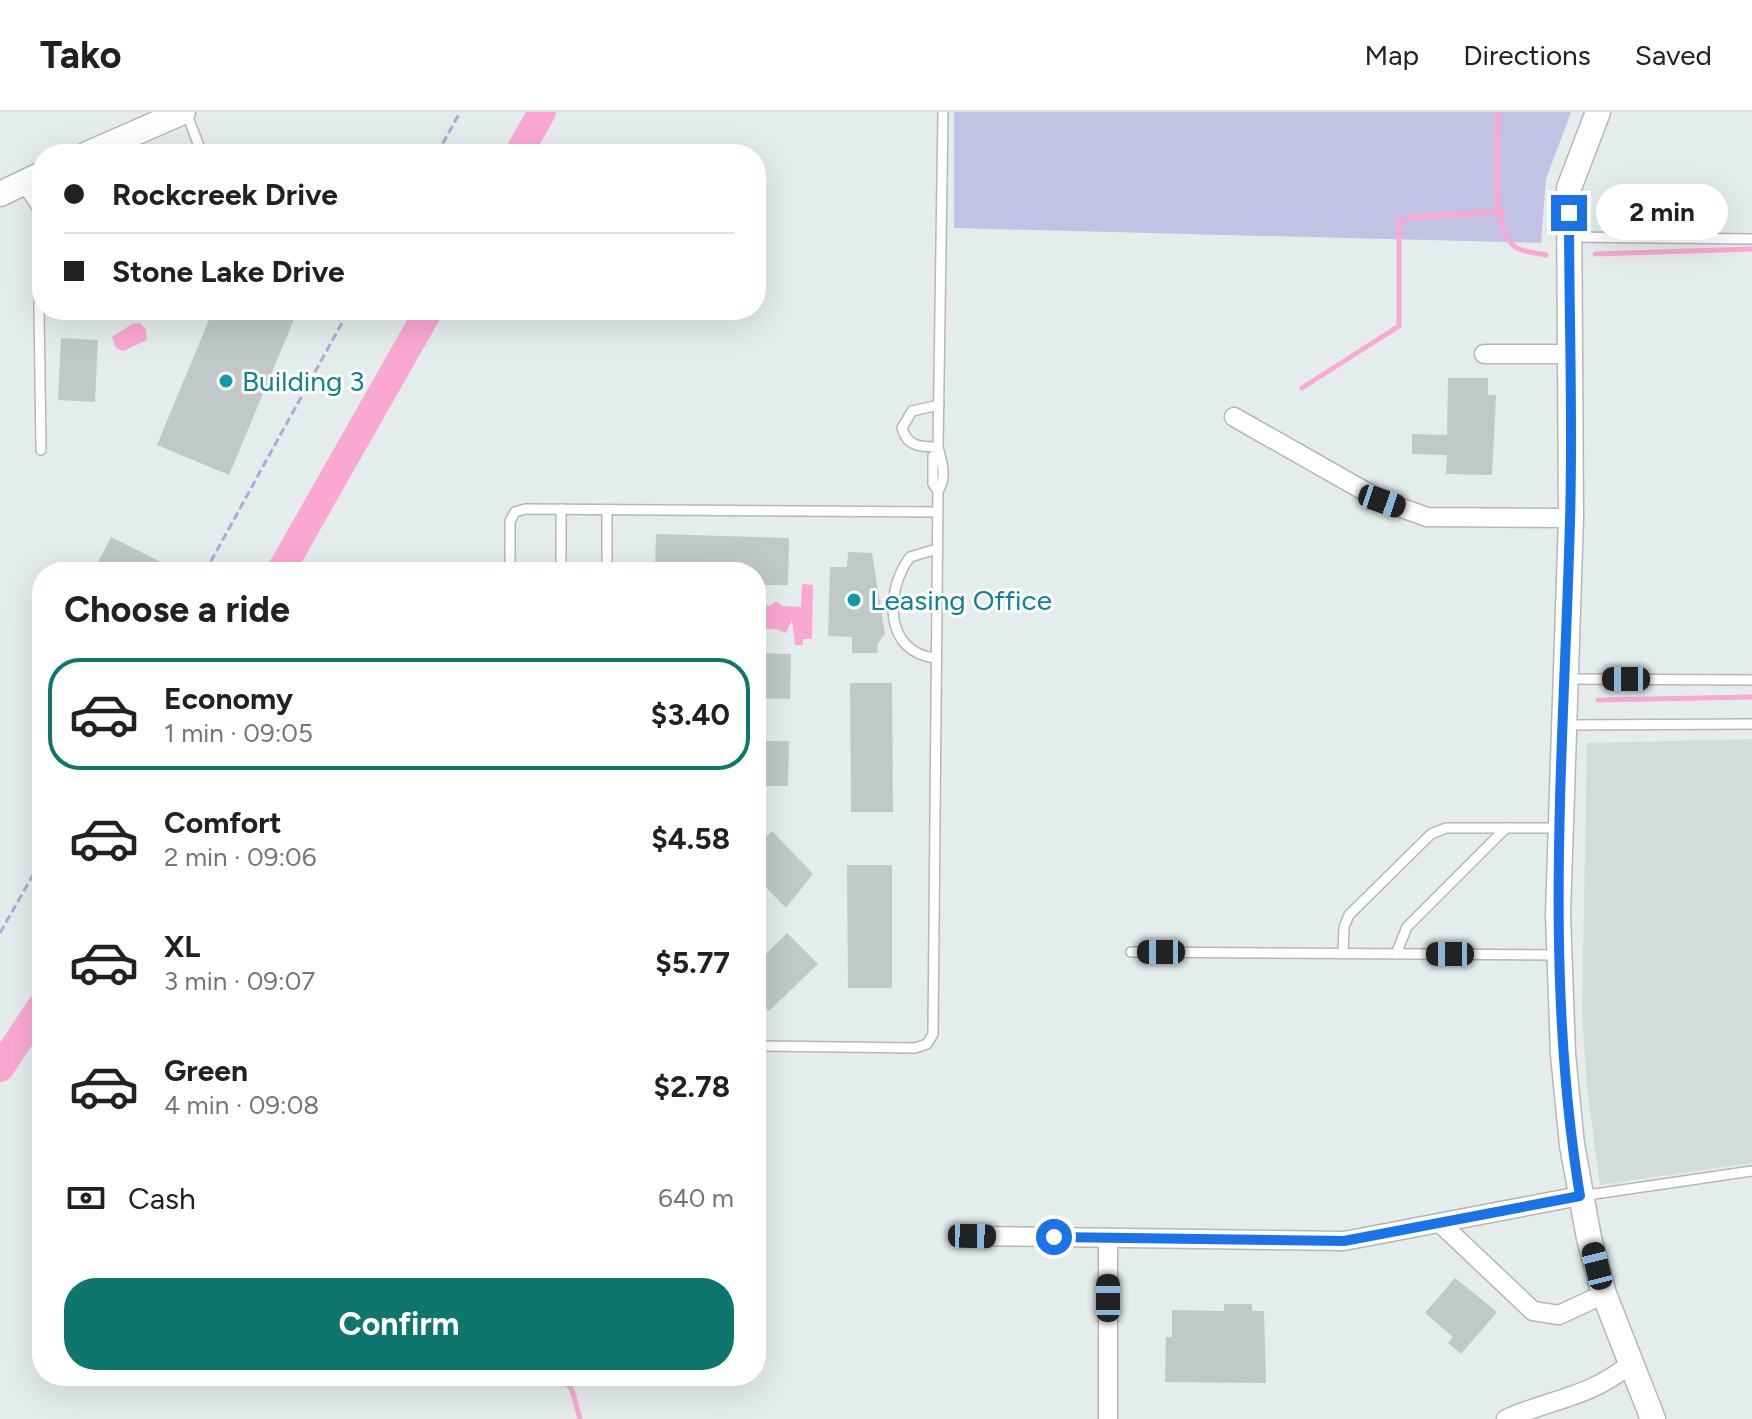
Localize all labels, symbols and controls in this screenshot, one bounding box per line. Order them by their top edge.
text: Tako [40,32,121,78]
text: Map [1365,38,1419,72]
text: Directions [1463,38,1591,72]
text: Saved [1635,38,1712,72]
text: Rockcreek Drive [112,176,338,213]
callout: 2 min [1597,185,1729,241]
route end [1551,195,1587,231]
text: 2 min [1629,196,1695,228]
text: Stone Lake Drive [112,253,345,290]
place label: Building 3 [242,364,365,398]
marker: Building 3 [217,372,235,390]
car [1355,482,1409,520]
place label: Leasing Office [870,583,1052,617]
text: Choose a ride [64,588,290,631]
marker: Leasing Office [845,591,863,609]
car [1602,667,1650,691]
icon: car [68,678,140,750]
text: Economy [164,680,293,717]
text: $3.40 [651,696,730,733]
text: 1 min · 09:05 [164,717,313,749]
icon: car [68,802,140,874]
text: Comfort [164,804,282,841]
text: $4.58 [651,820,730,857]
text: 2 min · 09:06 [164,841,316,873]
icon: car [68,926,140,998]
text: XL [164,928,200,965]
car [1137,940,1185,964]
car [1426,942,1474,966]
text: $5.77 [655,944,730,981]
text: 3 min · 09:07 [164,965,315,997]
icon: car [68,1050,140,1122]
text: Green [164,1052,248,1089]
text: $2.78 [654,1068,730,1105]
text: 4 min · 09:08 [164,1089,319,1121]
icon: cash [64,1176,108,1220]
text: Cash [128,1180,196,1217]
text: 640 m [658,1182,734,1214]
route start [1036,1219,1072,1255]
car [948,1224,996,1248]
car [1580,1240,1614,1292]
car [1096,1274,1120,1322]
button: Confirm [64,1278,734,1370]

